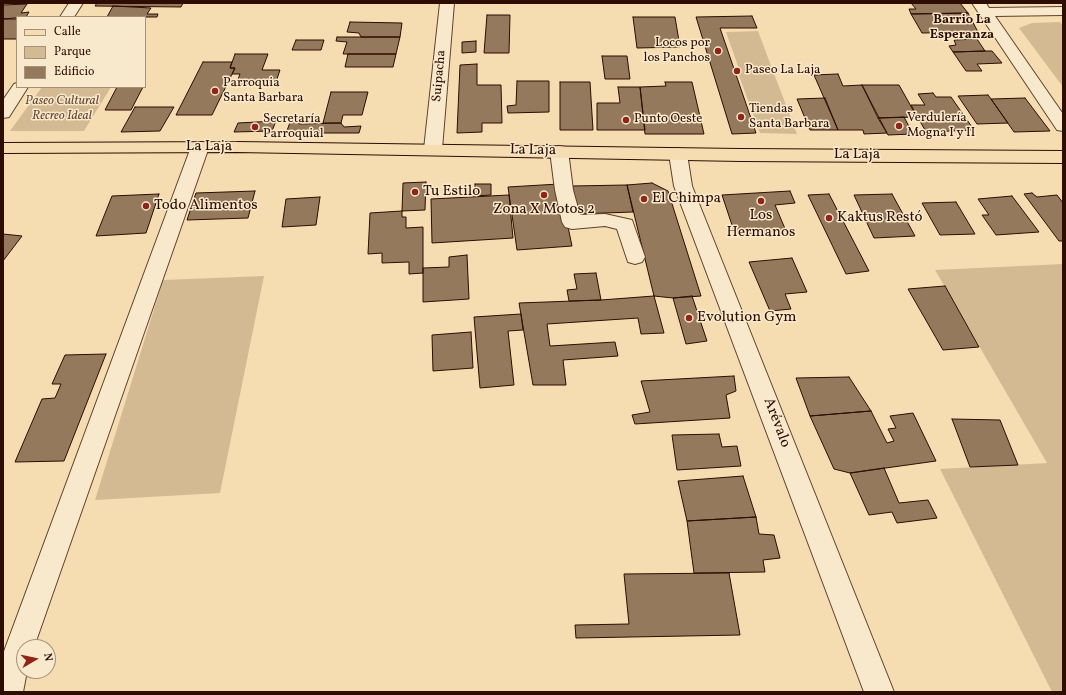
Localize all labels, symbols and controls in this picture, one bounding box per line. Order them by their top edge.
district label: Barrio La Esperanza [930,13,994,44]
legend [16,16,146,88]
text: Calle [54,24,81,40]
place label: Locos por los Panchos [644,36,710,67]
text: Parque [54,44,91,60]
marker: Locos por los Panchos [713,46,723,56]
street label: Suipacha [430,49,450,103]
place label: Paseo La Laja [745,63,821,79]
text: Edificio [54,64,94,80]
marker: Paseo La Laja [732,66,742,76]
place label: Parroquia Santa Barbara [223,76,304,107]
marker: Parroquia Santa Barbara [210,86,220,96]
park label: Paseo Cultural Recreo Ideal [25,94,99,125]
place label: Tiendas Santa Barbara [749,102,830,133]
place label: Verdulería Mogna I y II [907,111,975,142]
place label: Secretaría Parroquial [263,112,324,143]
place label: Punto Oeste [634,112,702,128]
marker: Tiendas Santa Barbara [736,112,746,122]
marker: Punto Oeste [621,115,631,125]
marker: Verdulería Mogna I y II [894,121,904,131]
marker: Secretaría Parroquial [250,122,260,132]
street label: La Laja [186,138,232,156]
street label: La Laja [510,142,556,160]
street label: La Laja [834,146,880,164]
place label: Tu Estilo [423,183,480,201]
marker: Tu Estilo [410,187,420,197]
marker: Zona X Motos 2 [539,190,549,200]
place label: El Chimpa [652,190,721,208]
marker: El Chimpa [639,194,649,204]
marker: Los Hermanos [756,196,766,206]
place label: Todo Alimentos [154,197,258,215]
marker: Todo Alimentos [141,201,151,211]
place label: Zona X Motos 2 [493,201,595,219]
place label: Los Hermanos [727,207,795,242]
place label: Kaktus Restó [837,209,923,227]
marker: Kaktus Restó [824,213,834,223]
place label: Evolution Gym [697,309,797,327]
marker: Evolution Gym [684,313,694,323]
street label: Arévalo [758,396,794,450]
north arrow [16,639,56,679]
text: N [39,652,55,662]

